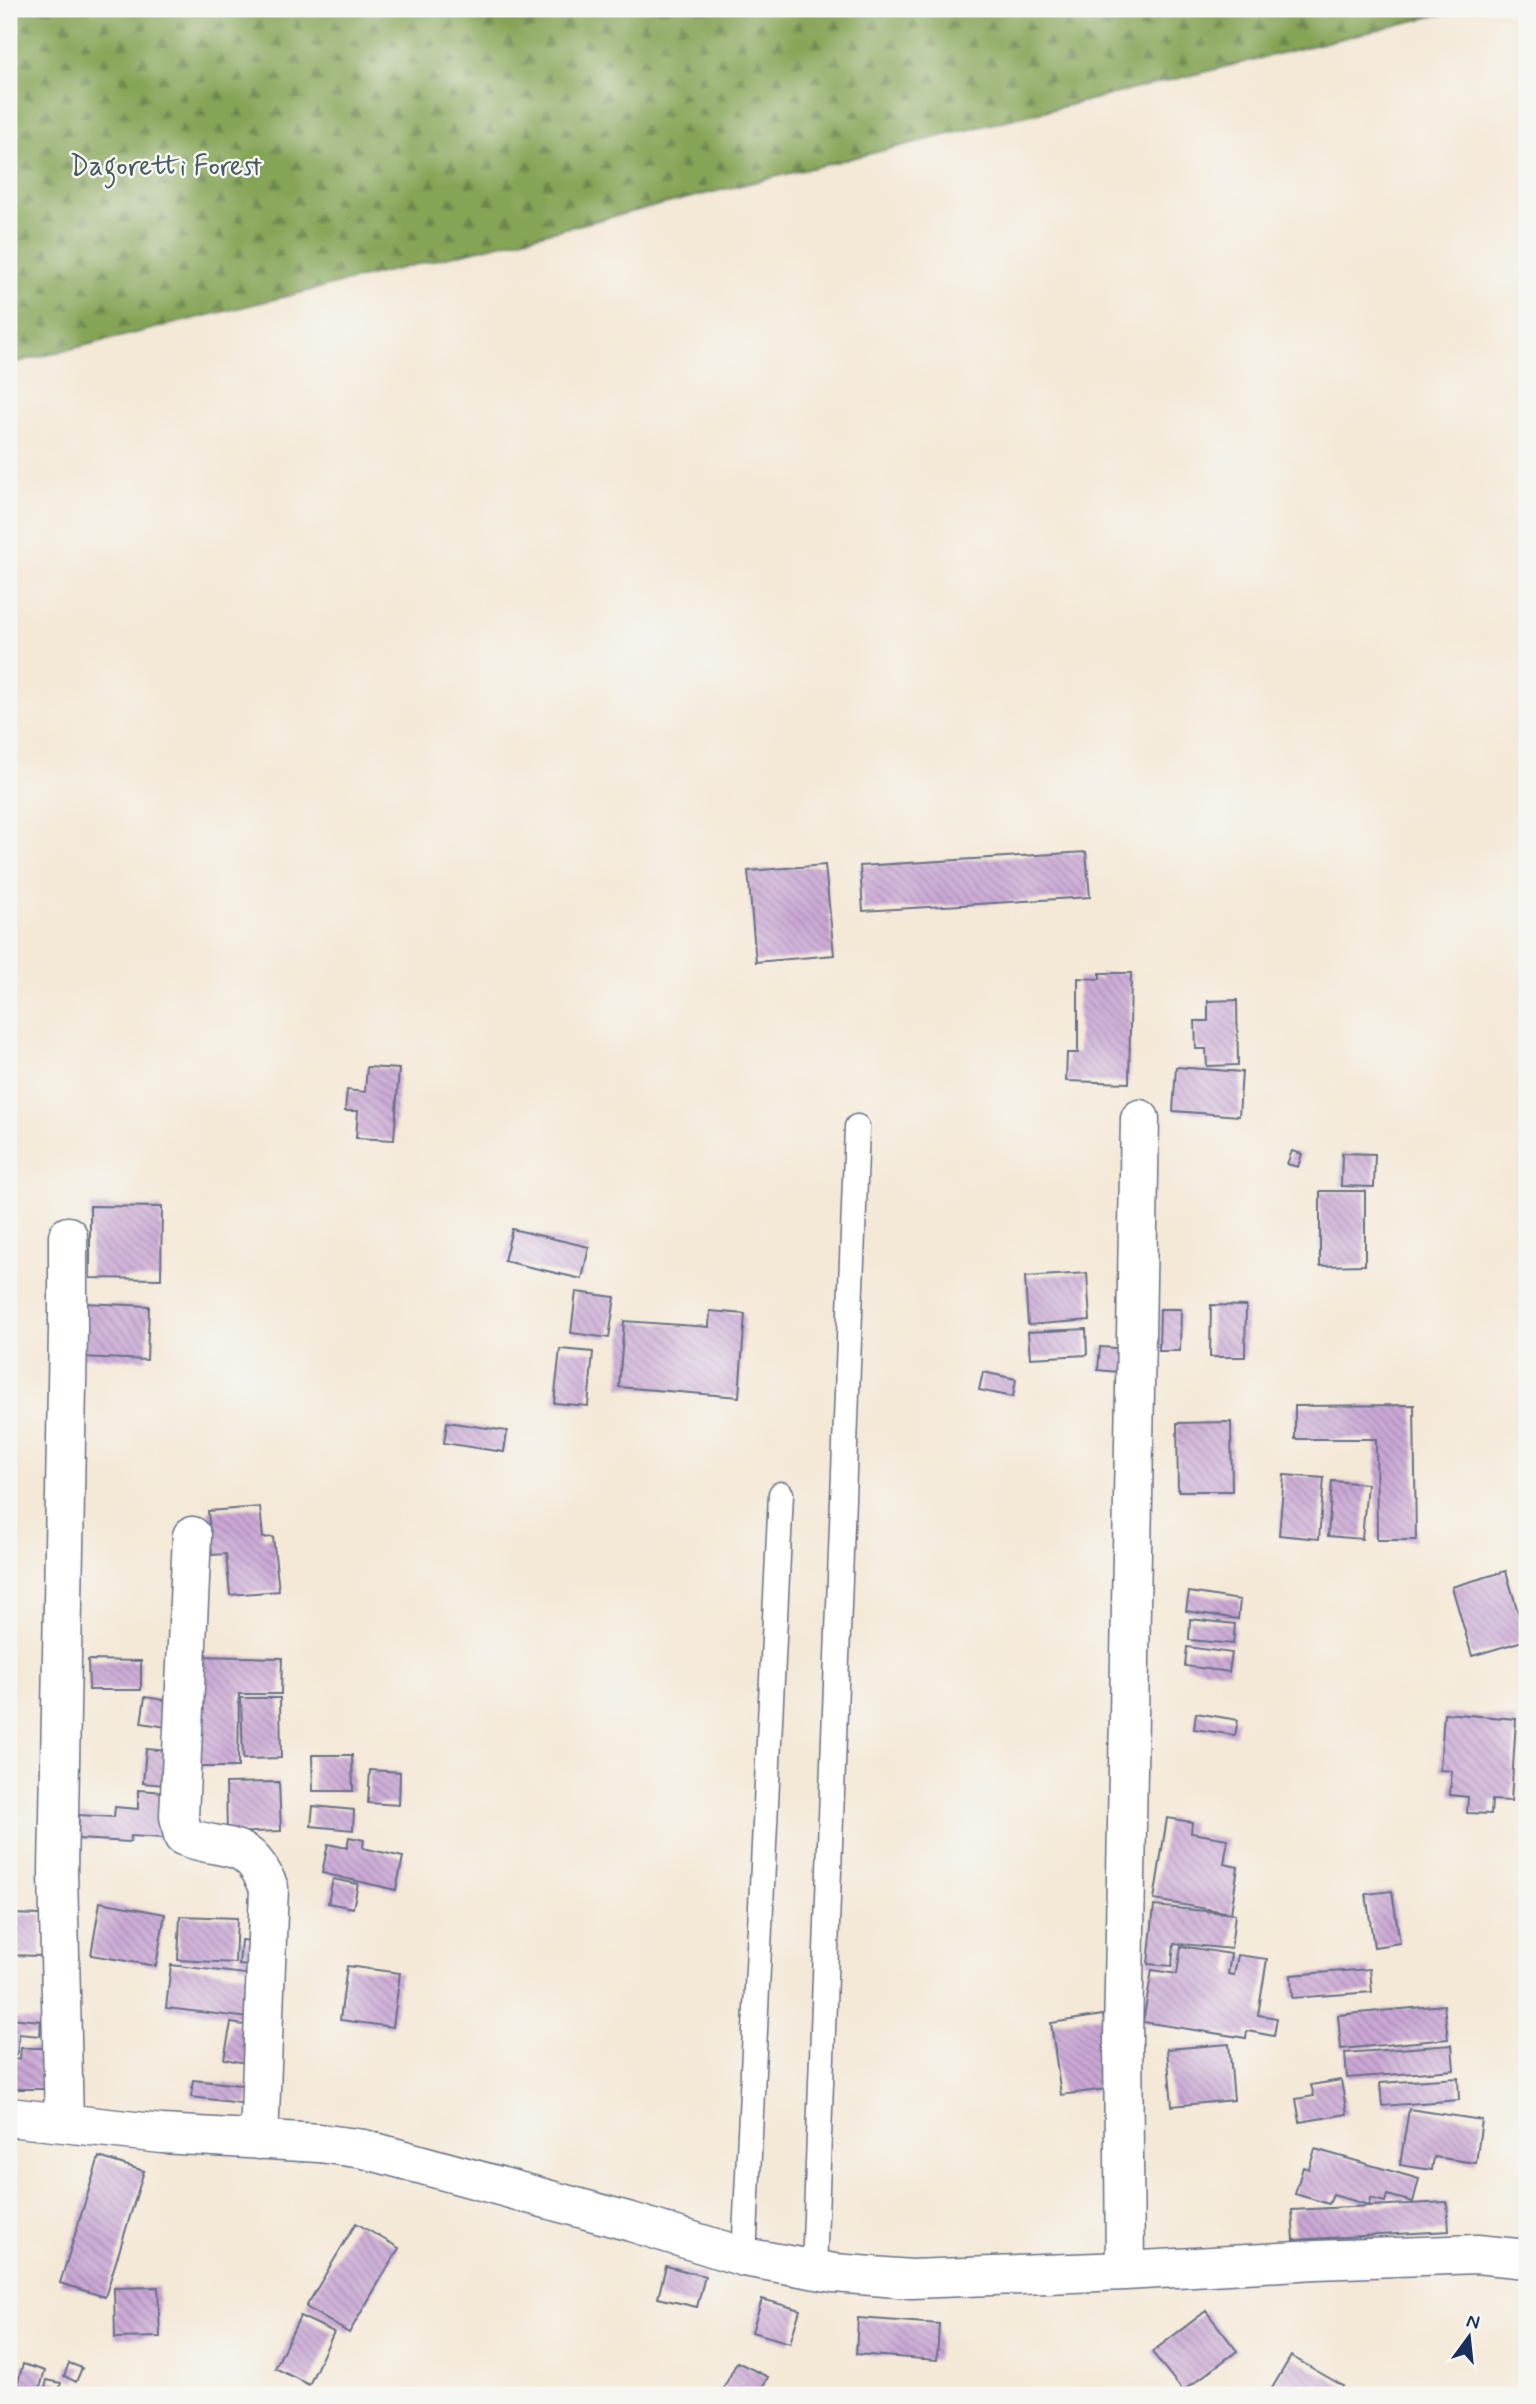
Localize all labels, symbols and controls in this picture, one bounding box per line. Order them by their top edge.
park label: Dagoretti Forest [70,149,263,189]
north arrow [1434,2302,1504,2372]
text: N [1464,2308,1482,2336]

